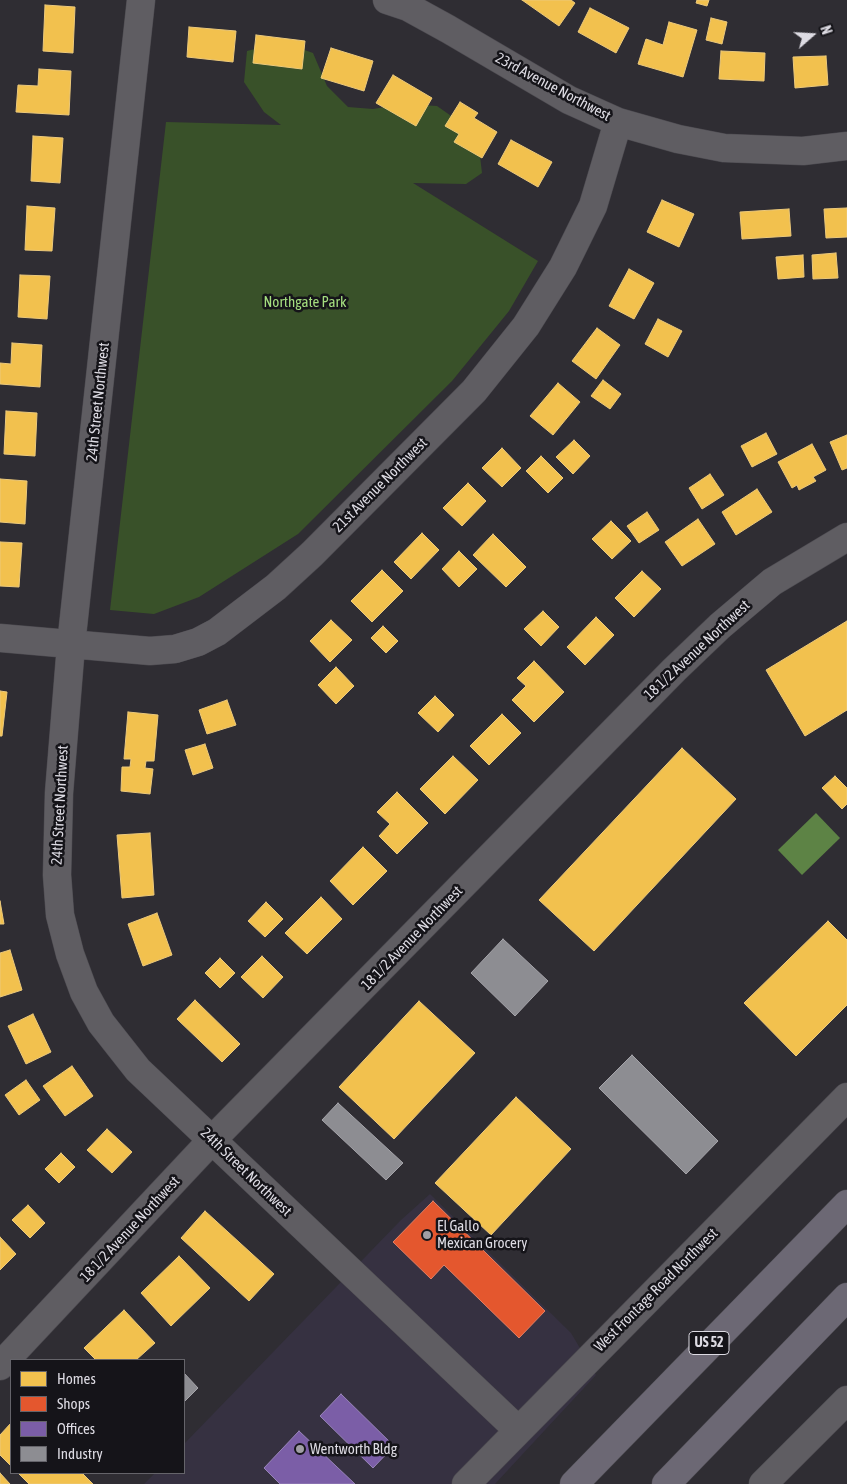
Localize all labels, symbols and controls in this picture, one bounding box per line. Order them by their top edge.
north arrow [787,10,837,60]
text: N [817,24,835,37]
street label: 23rd Avenue Northwest [492,49,614,125]
park label: Northgate Park [264,293,346,311]
street label: 24th Street Northwest [83,342,113,462]
street label: 21st Avenue Northwest [329,434,431,536]
street label: 18 1/2 Avenue Northwest [640,596,754,704]
street label: 24th Street Northwest [48,745,72,865]
street label: 18 1/2 Avenue Northwest [358,882,466,994]
street label: 24th Street Northwest [197,1124,295,1220]
street label: 18 1/2 Avenue Northwest [76,1172,184,1286]
place label: El Gallo Mexican Grocery [437,1217,527,1252]
street label: West Frontage Road Northwest [590,1224,722,1356]
marker: El Gallo Mexican Grocery [421,1229,433,1241]
road number: US 52 [689,1332,729,1355]
legend [10,1359,185,1474]
text: Homes [57,1370,96,1387]
text: Shops [57,1395,90,1412]
text: Offices [57,1420,95,1437]
place label: Wentworth Bldg [310,1440,397,1458]
marker: Wentworth Bldg [294,1443,306,1455]
text: Industry [57,1445,103,1462]

